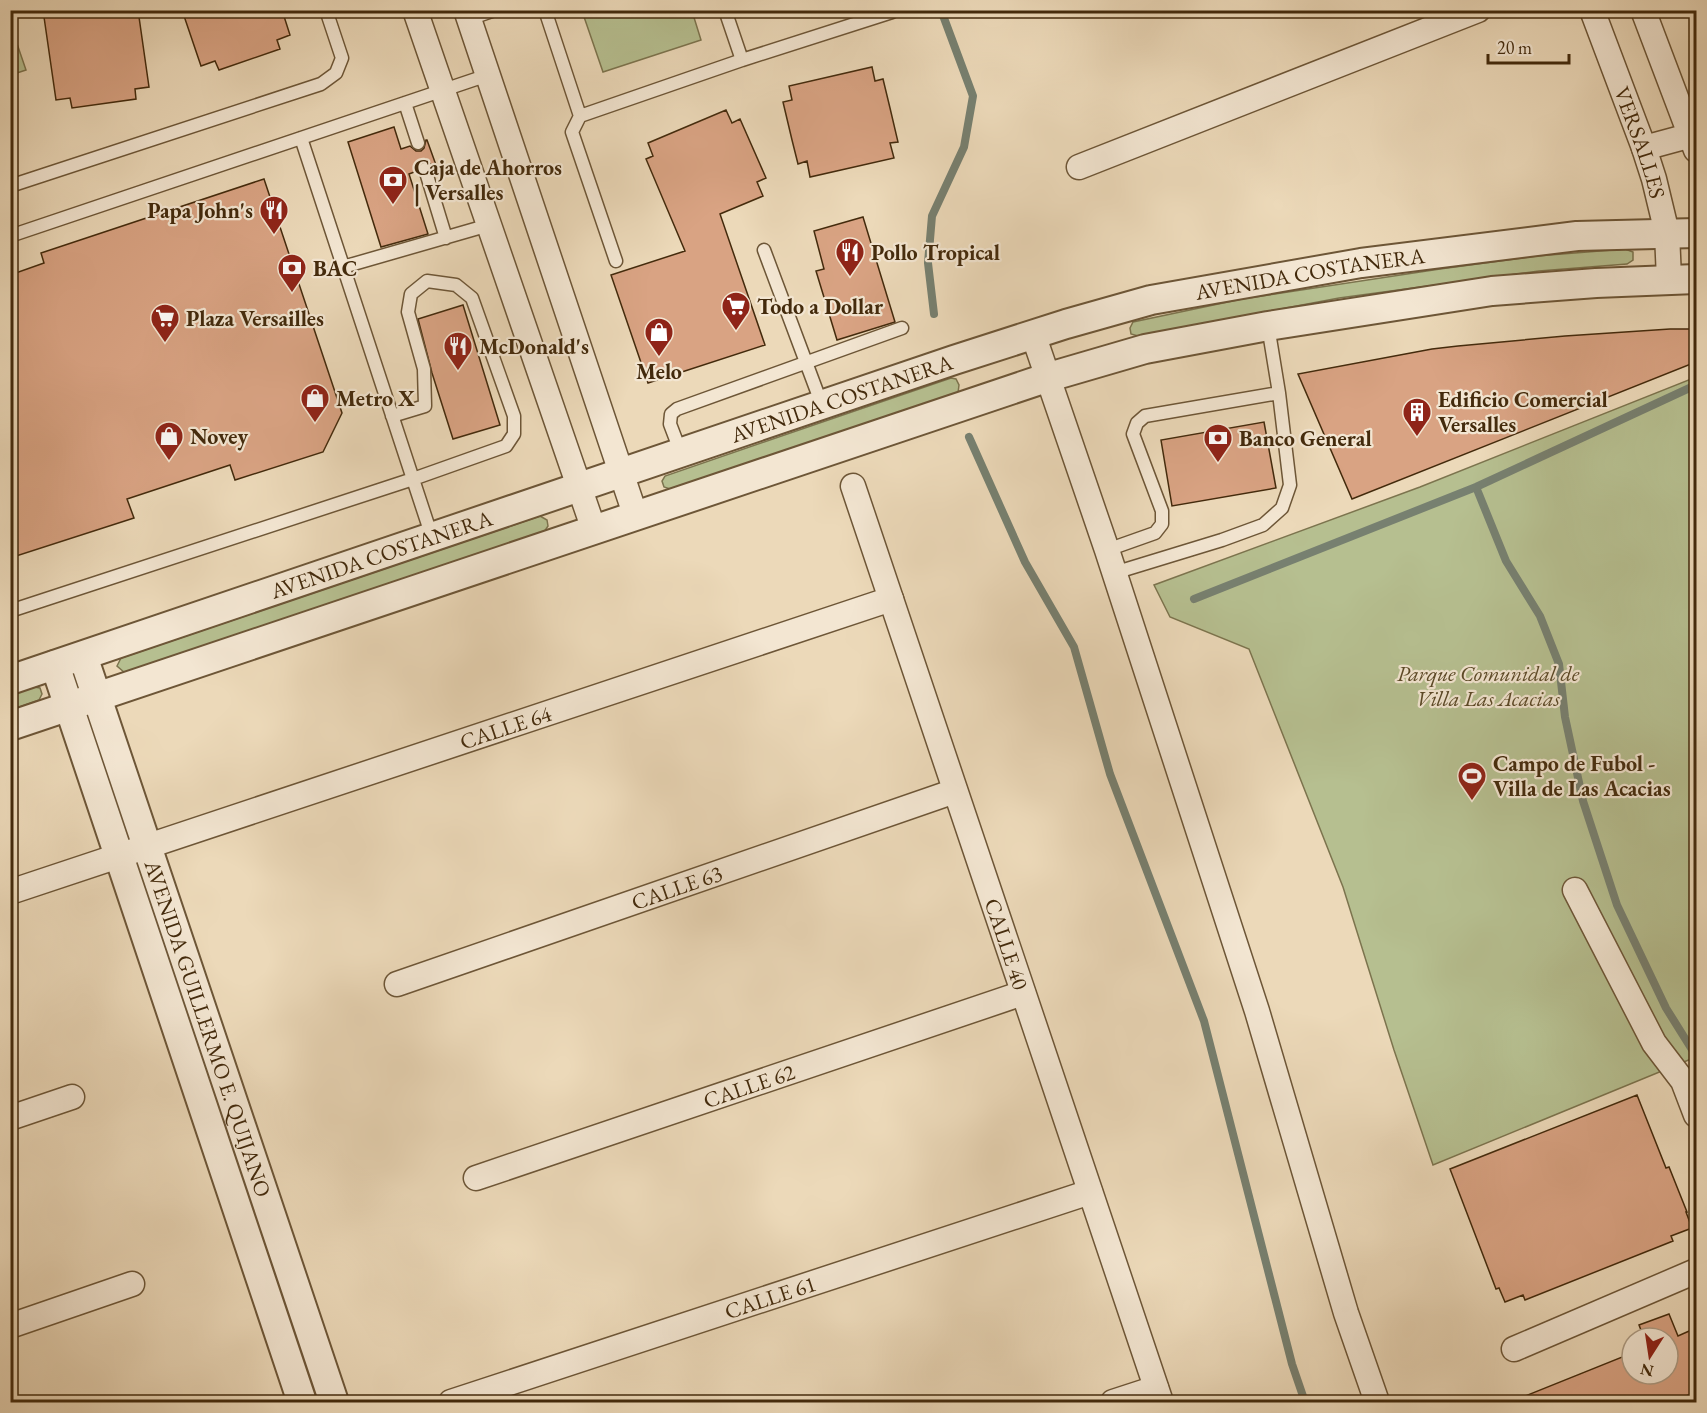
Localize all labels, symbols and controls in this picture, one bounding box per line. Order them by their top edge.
scale bar [1488,27,1569,65]
text: 20 m [1497,36,1532,59]
street label: VERSALLES [1608,82,1673,201]
place label: Caja de Ahorros | Versalles [414,153,562,207]
bank icon: Caja de Ahorros | Versalles [377,164,409,206]
restaurant icon: Papa John's [258,194,290,236]
place label: Papa John's [147,196,253,225]
restaurant icon: Pollo Tropical [834,236,866,278]
place label: Pollo Tropical [871,238,1000,267]
street label: AVENIDA COSTANERA [1192,241,1427,307]
bank icon: BAC [276,252,308,294]
place label: BAC [313,254,357,283]
supermarket icon: Todo a Dollar [720,290,752,332]
place label: Todo a Dollar [757,292,884,321]
supermarket icon: Plaza Versailles [149,302,181,344]
place label: Plaza Versailles [186,304,324,333]
shop icon: Melo [643,316,675,358]
restaurant icon: McDonald's [442,330,474,372]
place label: McDonald's [479,332,589,361]
street label: AVENIDA COSTANERA [726,347,957,449]
place label: Melo [636,357,682,386]
shop icon: Metro X [299,382,331,424]
place label: Metro X [336,384,415,413]
place label: Edificio Comercial Versalles [1438,385,1608,439]
building icon: Edificio Comercial Versalles [1401,396,1433,438]
shop icon: Novey [153,420,185,462]
place label: Novey [190,422,248,451]
bank icon: Banco General [1202,422,1234,464]
place label: Banco General [1239,424,1372,453]
street label: AVENIDA COSTANERA [266,503,497,605]
park label: Parque Comunidal de Villa Las Acacias [1397,659,1580,713]
street label: CALLE 64 [456,698,555,756]
place label: Campo de Fubol - Villa de Las Acacias [1493,749,1671,803]
sports icon: Campo de Fubol - Villa de Las Acacias [1456,760,1488,802]
street label: AVENIDA GUILLERMO E. QUIJANO [138,855,278,1201]
street label: CALLE 63 [627,858,726,916]
street label: CALLE 40 [978,894,1036,994]
street label: CALLE 62 [699,1057,799,1115]
street label: CALLE 61 [721,1269,820,1326]
north arrow [1620,1326,1680,1386]
text: N [1638,1359,1656,1382]

